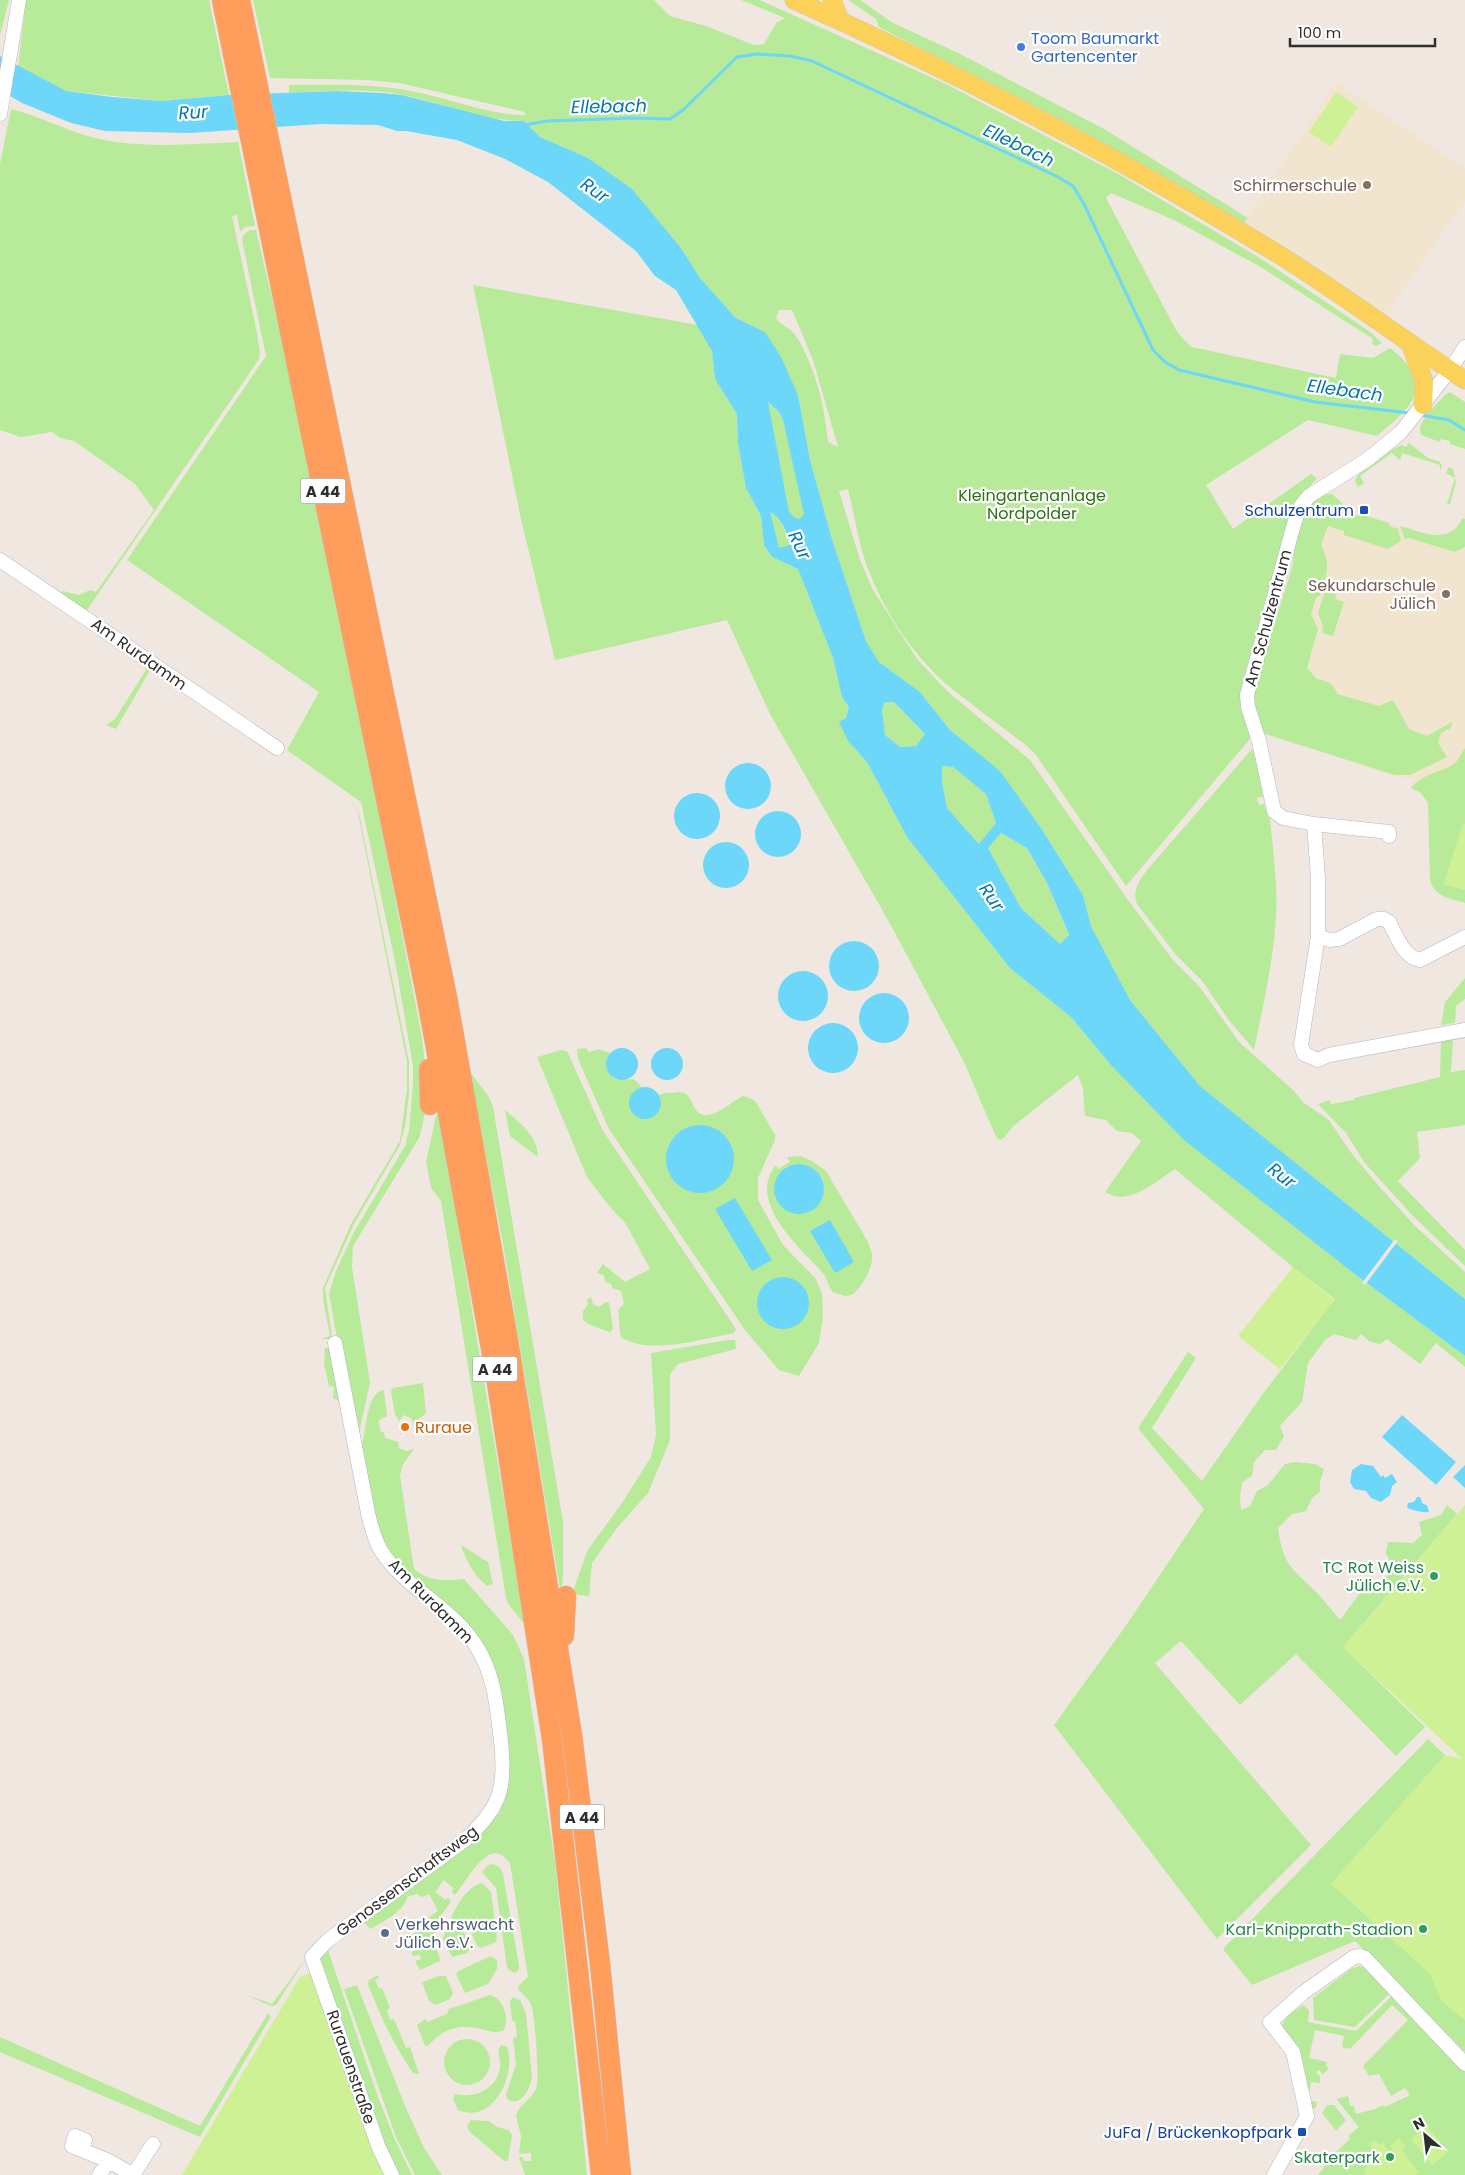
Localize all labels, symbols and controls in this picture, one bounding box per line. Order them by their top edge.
scale bar [1290,15,1435,47]
text: 100 m [1298,22,1341,43]
place label: Toom Baumarkt Gartencenter [1031,27,1159,68]
marker: Toom Baumarkt Gartencenter [1015,41,1027,53]
water label: Ellebach [571,93,647,119]
water label: Rur [178,99,210,125]
water label: Ellebach [979,117,1059,173]
water label: Rur [576,171,615,209]
place label: Schirmerschule [1233,174,1357,197]
marker: Schirmerschule [1361,179,1373,191]
water label: Ellebach [1306,372,1384,408]
road number: A 44 [300,478,346,504]
park label: Kleingartenanlage Nordpolder [958,484,1106,525]
place label: Schulzentrum [1245,499,1354,522]
marker: Schulzentrum [1358,504,1370,516]
water label: Rur [782,526,818,565]
street label: Am Schulzentrum [1239,547,1297,689]
place label: Sekundarschule Jülich [1308,574,1436,615]
marker: Sekundarschule Jülich [1440,588,1452,600]
street label: Am Rurdamm [86,612,192,696]
water label: Rur [973,878,1011,917]
water label: Rur [1263,1156,1302,1195]
road number: A 44 [472,1356,518,1382]
place label: Ruraue [415,1416,472,1439]
marker: Ruraue [399,1421,411,1433]
street label: Am Rurdamm [383,1553,479,1649]
place label: TC Rot Weiss Jülich e.V. [1322,1556,1424,1597]
marker: TC Rot Weiss Jülich e.V. [1428,1570,1440,1582]
road number: A 44 [560,1804,604,1830]
street label: Genossenschaftsweg [331,1820,483,1942]
place label: Verkehrswacht Jülich e.V. [395,1913,514,1954]
place label: Karl-Knipprath-Stadion [1226,1918,1413,1941]
marker: Karl-Knipprath-Stadion [1417,1923,1429,1935]
marker: Verkehrswacht Jülich e.V. [379,1927,391,1939]
street label: Rurauenstraße [321,2007,381,2127]
north arrow [1400,2110,1450,2160]
text: N [1410,2112,1428,2135]
place label: JuFa / Brückenkopfpark [1104,2121,1293,2144]
marker: JuFa / Brückenkopfpark [1296,2126,1308,2138]
place label: Skaterpark [1294,2146,1381,2169]
marker: Skaterpark [1384,2151,1396,2163]

